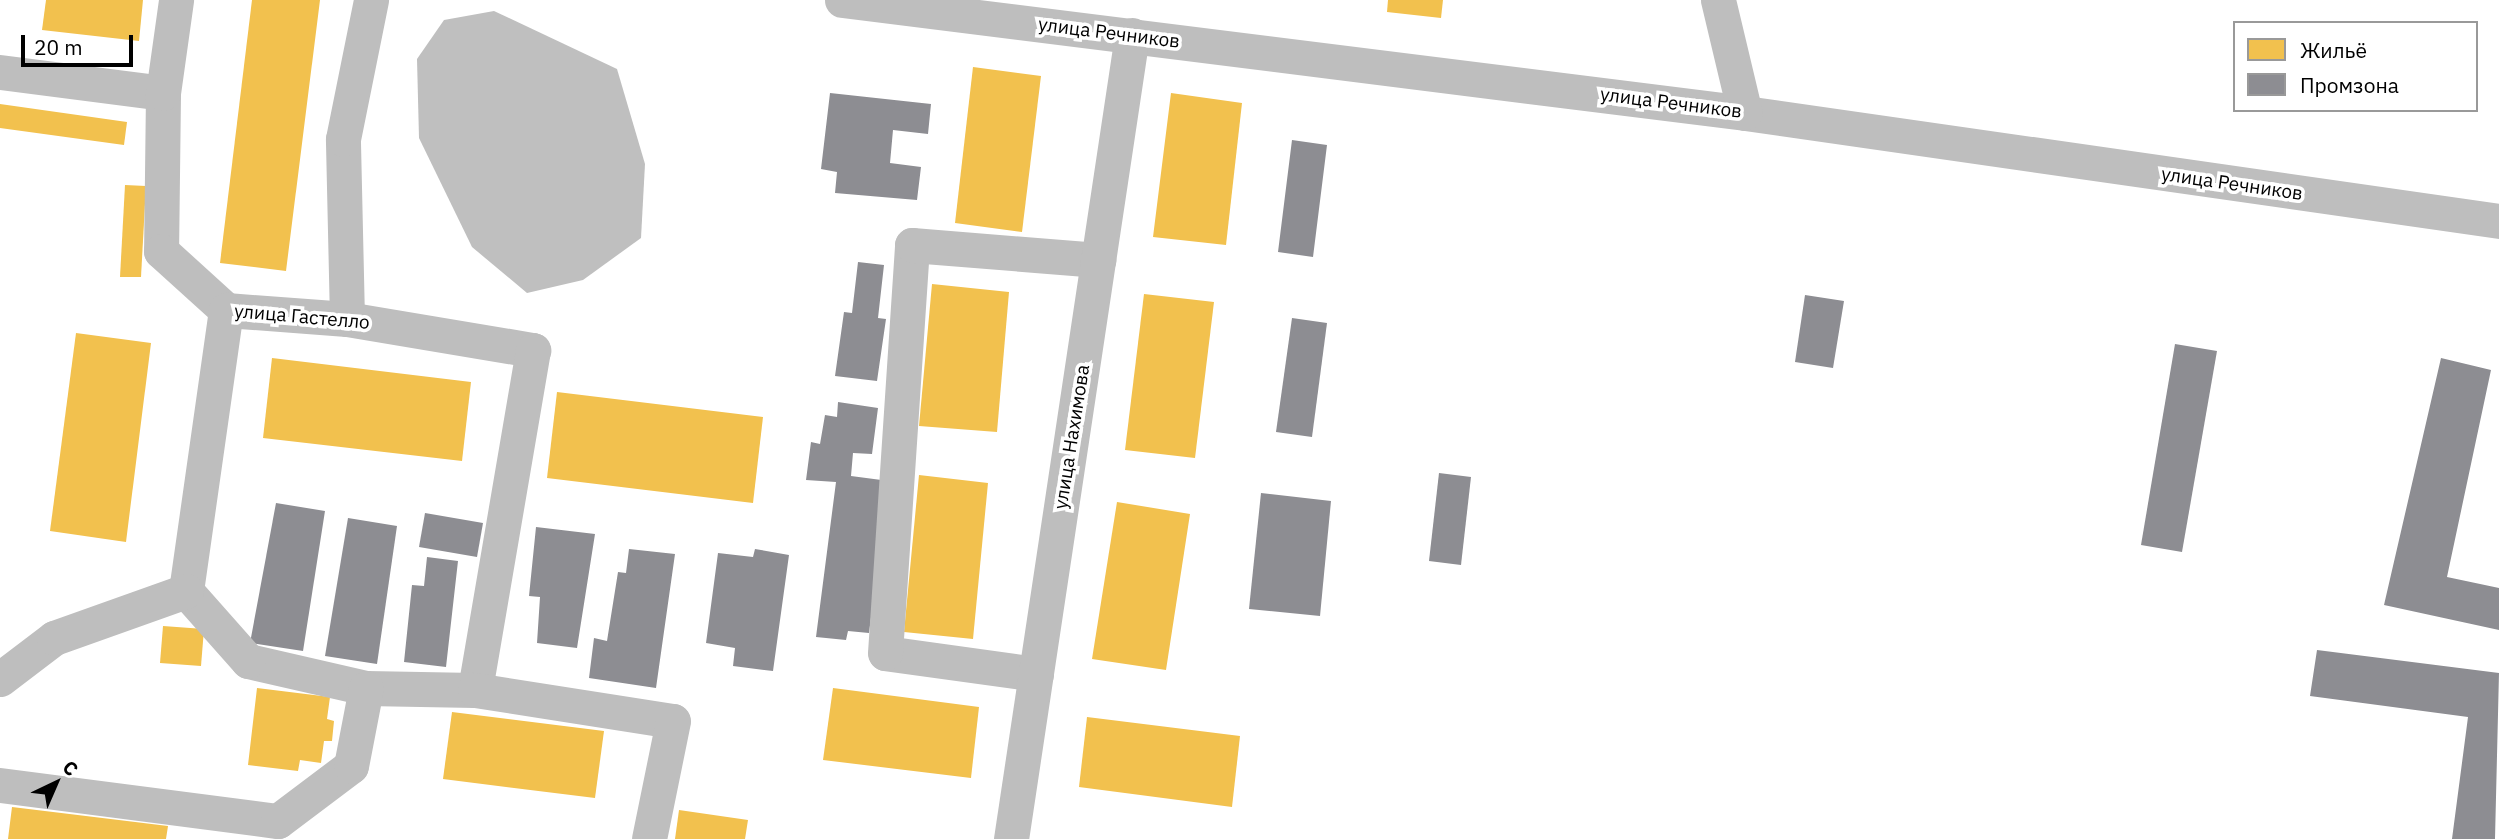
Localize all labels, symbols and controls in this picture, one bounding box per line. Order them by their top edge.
street label: улица Речников [1037,13,1181,53]
scale bar [24,21,136,65]
legend [2233,21,2478,112]
text: 20 m [34,33,83,61]
text: Жильё [2300,36,2367,64]
text: Промзона [2300,71,2399,99]
street label: улица Речников [1599,83,1743,123]
street label: улица Речников [2160,163,2304,205]
street label: улица Гастелло [233,300,371,334]
street label: улица Нахимова [1049,363,1095,511]
north arrow [21,748,91,818]
text: С [58,755,83,781]

